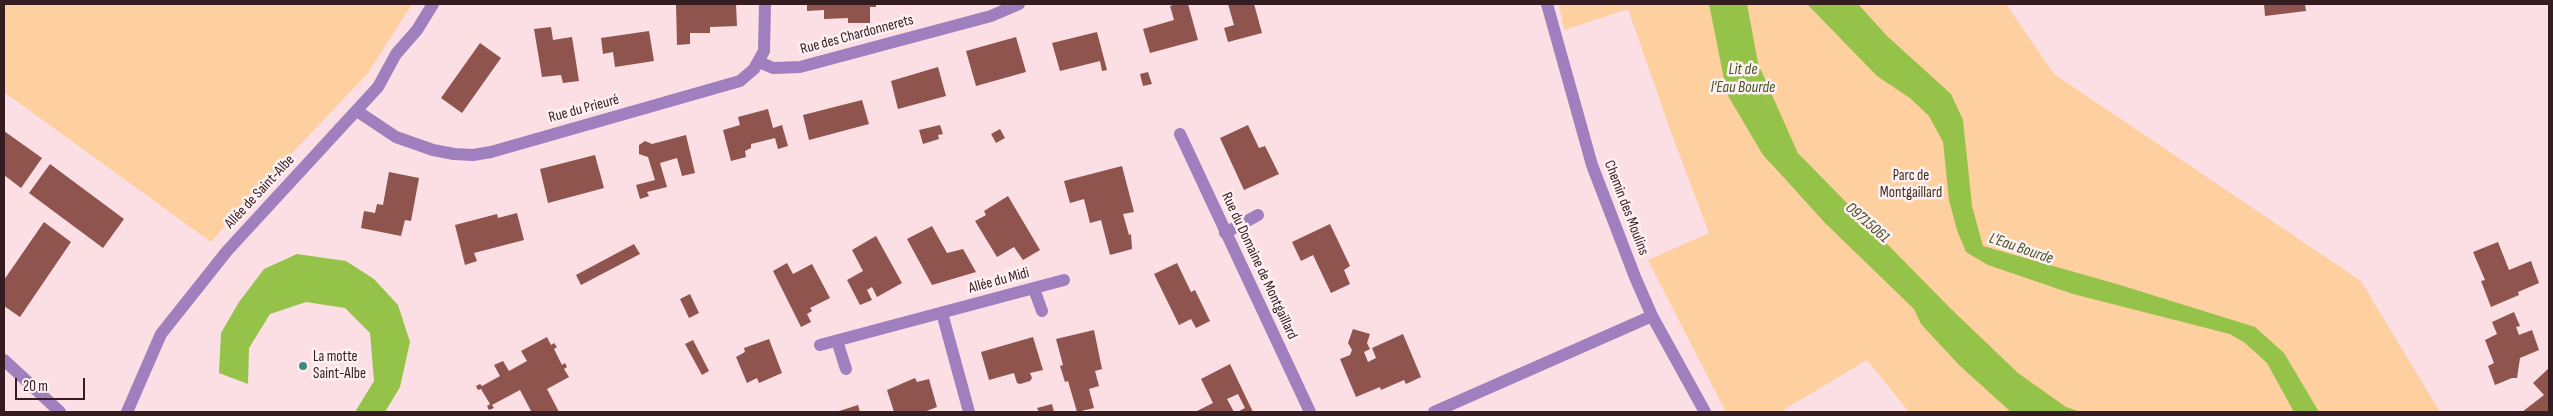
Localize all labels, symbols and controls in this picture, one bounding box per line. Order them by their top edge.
street label: Rue des Chardonnerets [798,11,916,59]
water label: Lit de l'Eau Bourde [1711,60,1775,98]
street label: Rue du Prieuré [547,91,621,127]
street label: Allée de Saint-Albe [221,151,299,233]
street label: Chemin des Moulins [1600,158,1652,258]
park label: Parc de Montgaillard [1880,167,1942,202]
street label: Rue du Domaine de Montgaillard [1217,190,1301,342]
water label: O9715061 [1841,199,1893,247]
water label: L'Eau Bourde [1987,229,2055,269]
street label: Allée du Midi [967,264,1031,298]
place label: La motte Saint-Albe [313,348,366,383]
marker: La motte Saint-Albe [297,360,309,372]
scale bar [18,368,88,400]
text: 20 m [23,377,48,396]

